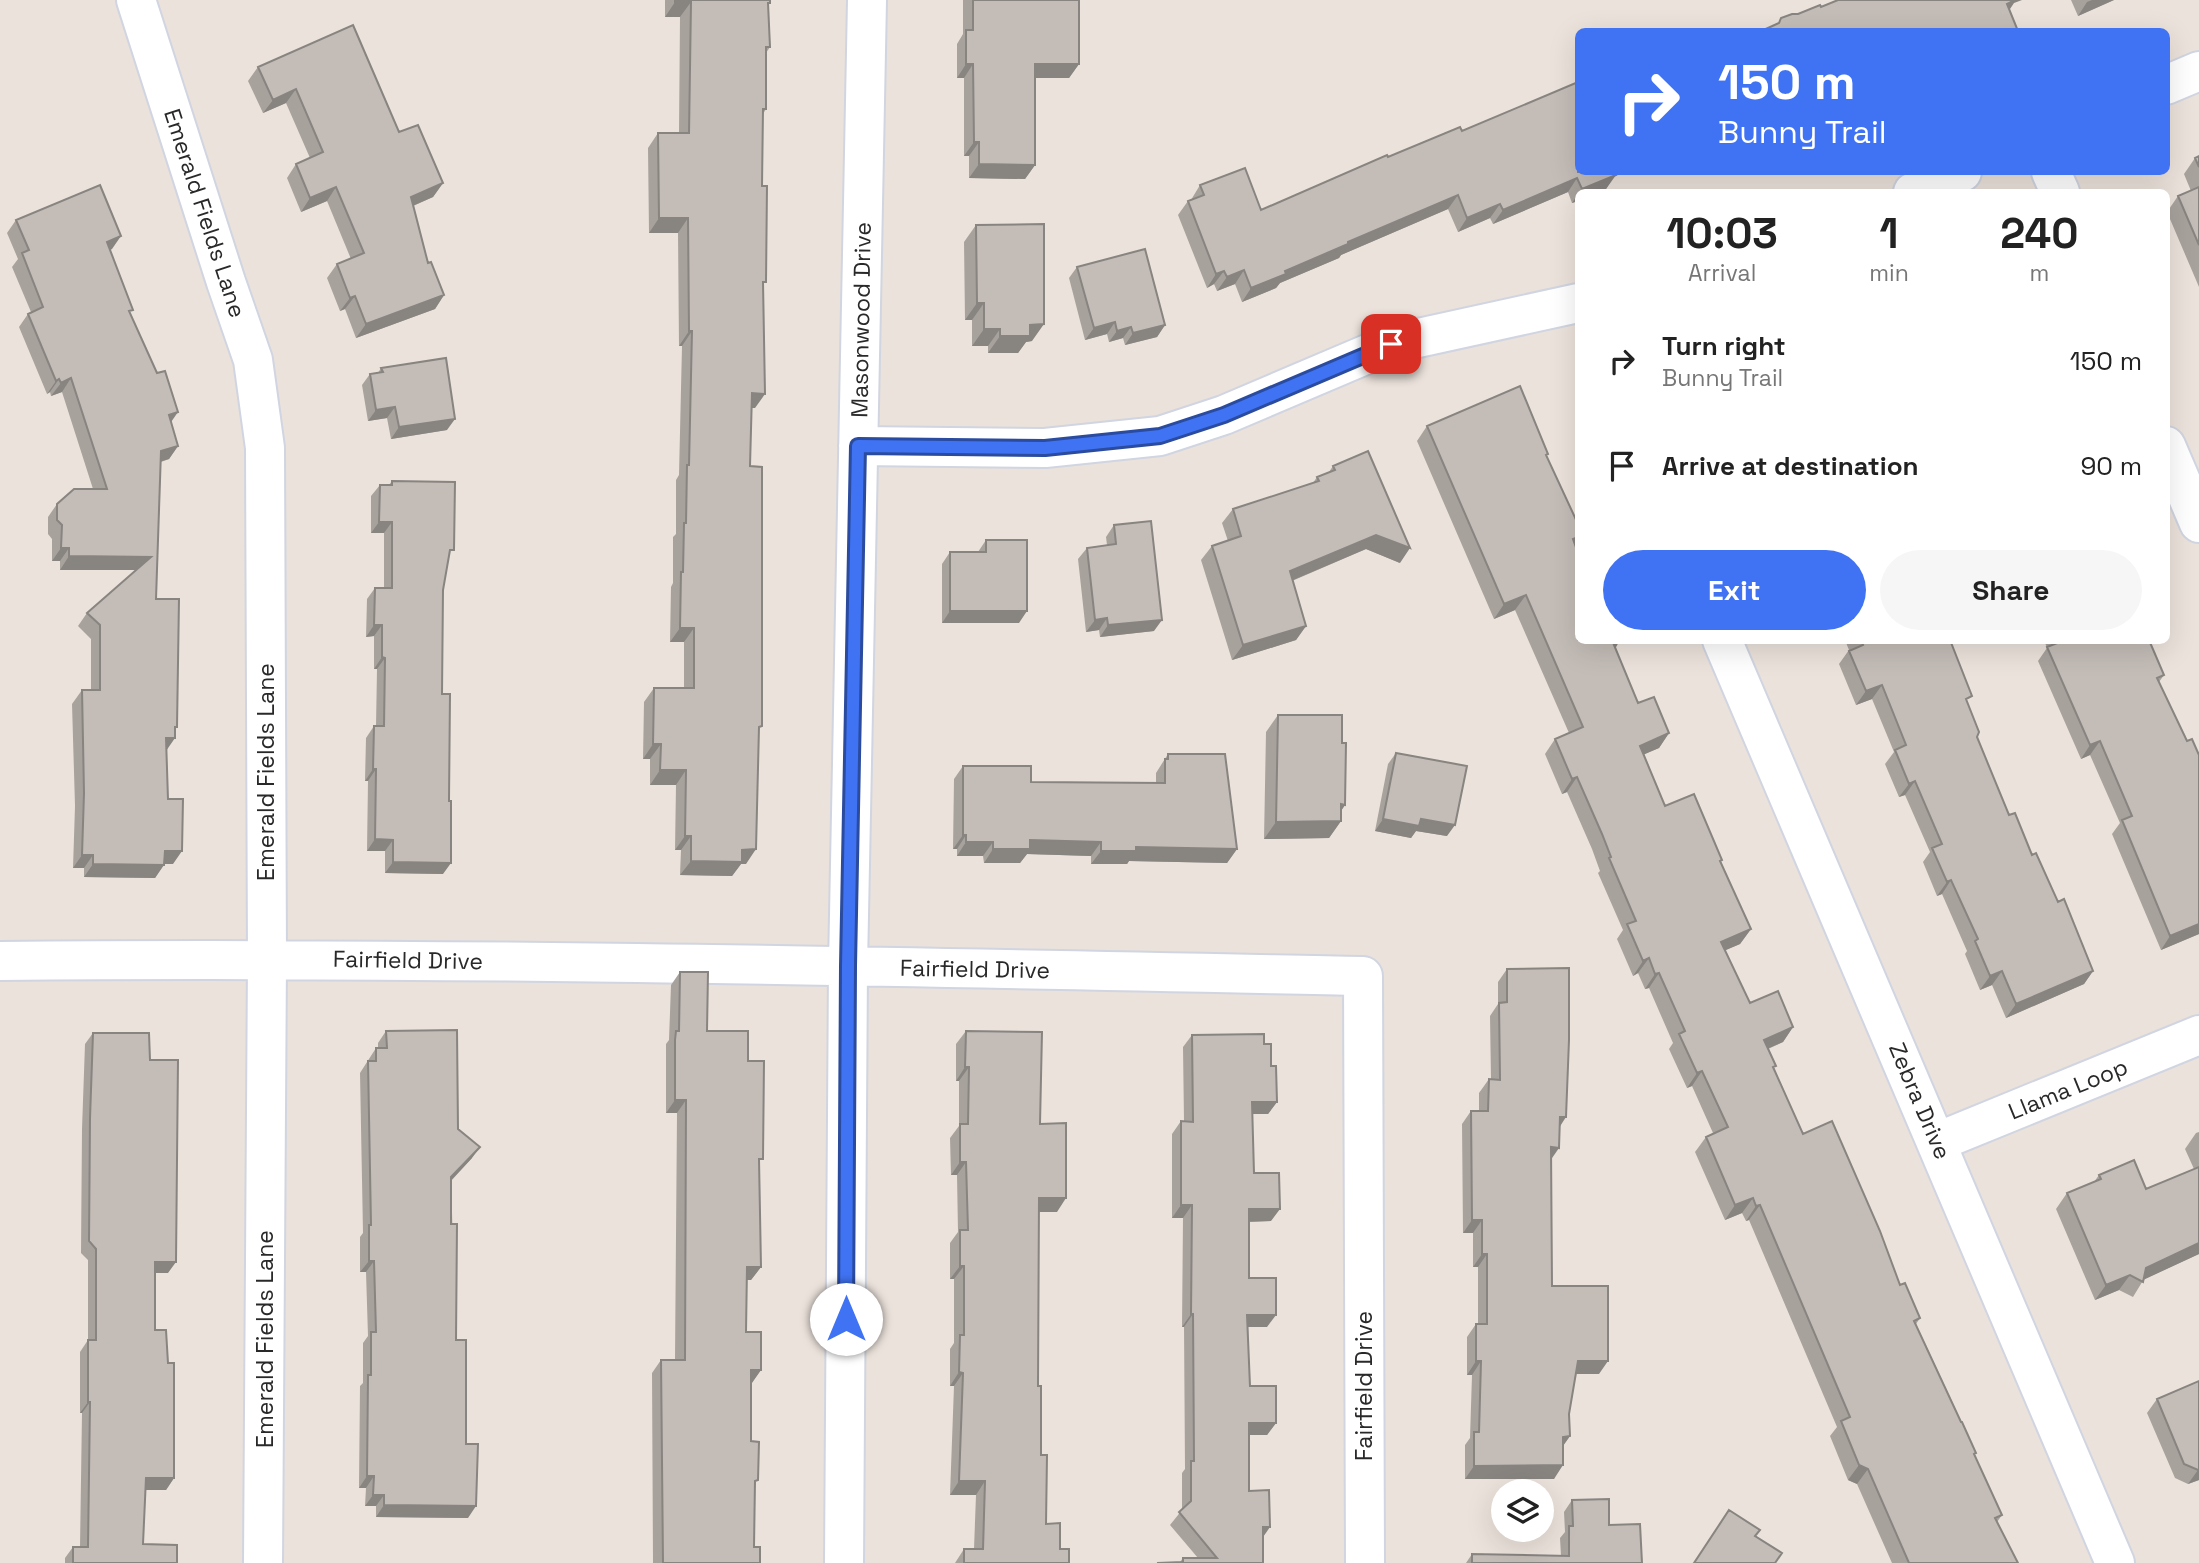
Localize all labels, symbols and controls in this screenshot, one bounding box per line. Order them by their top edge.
text: 150 m [1718,51,1856,113]
icon: right [1603,56,1694,147]
street label: Emerald Fields Lane [157,105,253,321]
text: Bunny Trail [1718,112,1887,152]
text: 10:03 [1666,207,1778,260]
text: 1 [1880,207,1899,260]
text: 240 [2000,207,2079,260]
street label: Masonwood Drive [844,222,878,418]
text: Arrival [1688,258,1756,288]
text: min [1869,258,1909,288]
text: m [2030,258,2049,288]
pin [1361,314,1421,374]
icon: arrive [1372,325,1410,363]
text: Turn right [1662,329,1786,363]
icon: right [1603,342,1641,380]
text: 150 m [2070,344,2142,378]
text: Bunny Trail [1662,363,1783,393]
icon: arrive [1603,447,1641,485]
text: Arrive at destination [1662,449,1919,483]
text: 90 m [2080,449,2142,483]
button: Exit [1603,550,1866,630]
button: Share [1880,550,2142,630]
street label: Emerald Fields Lane [251,663,281,881]
street label: Fairfield Drive [333,944,483,976]
street label: Fairfield Drive [900,953,1050,985]
street label: Zebra Drive [1882,1038,1958,1164]
street label: Llama Loop [2004,1051,2132,1127]
street label: Emerald Fields Lane [250,1230,280,1448]
position arrow [809,1282,883,1356]
street label: Fairfield Drive [1349,1311,1379,1461]
map controls [1491,1479,1554,1542]
button: layers [1491,1479,1554,1542]

